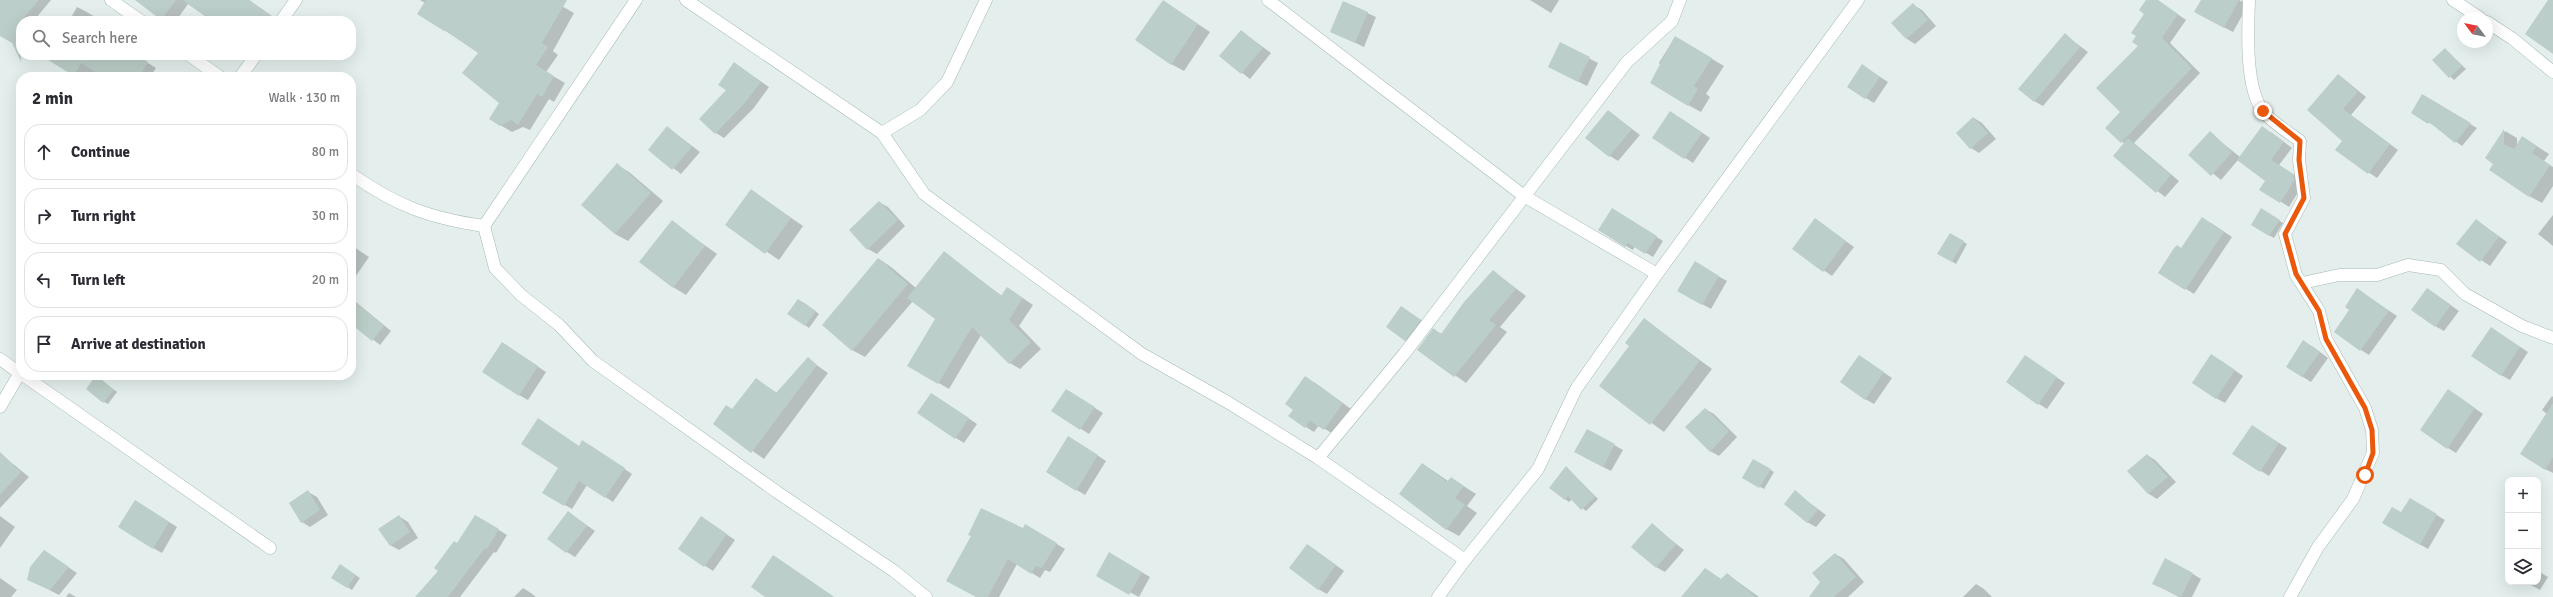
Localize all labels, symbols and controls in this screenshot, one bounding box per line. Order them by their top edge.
north arrow [2457,12,2493,48]
search box [16,16,356,60]
icon: search [30,27,52,49]
text: Search here [62,29,138,47]
text: 2 min [32,88,73,109]
text: Walk · 130 m [269,90,340,106]
route end [2254,102,2272,120]
icon: ahead [33,141,55,163]
text: Continue [71,143,130,161]
text: 80 m [312,144,339,160]
icon: right [33,205,55,227]
text: Turn right [71,207,136,225]
text: 30 m [312,208,339,224]
icon: left [33,269,55,291]
text: Turn left [71,271,125,289]
text: 20 m [312,272,339,288]
icon: arrive [33,333,55,355]
text: Arrive at destination [71,335,206,353]
route start [2356,466,2374,484]
map controls [2505,477,2541,585]
button: + [2505,477,2541,513]
button: − [2505,513,2541,549]
button: layers [2505,549,2541,585]

